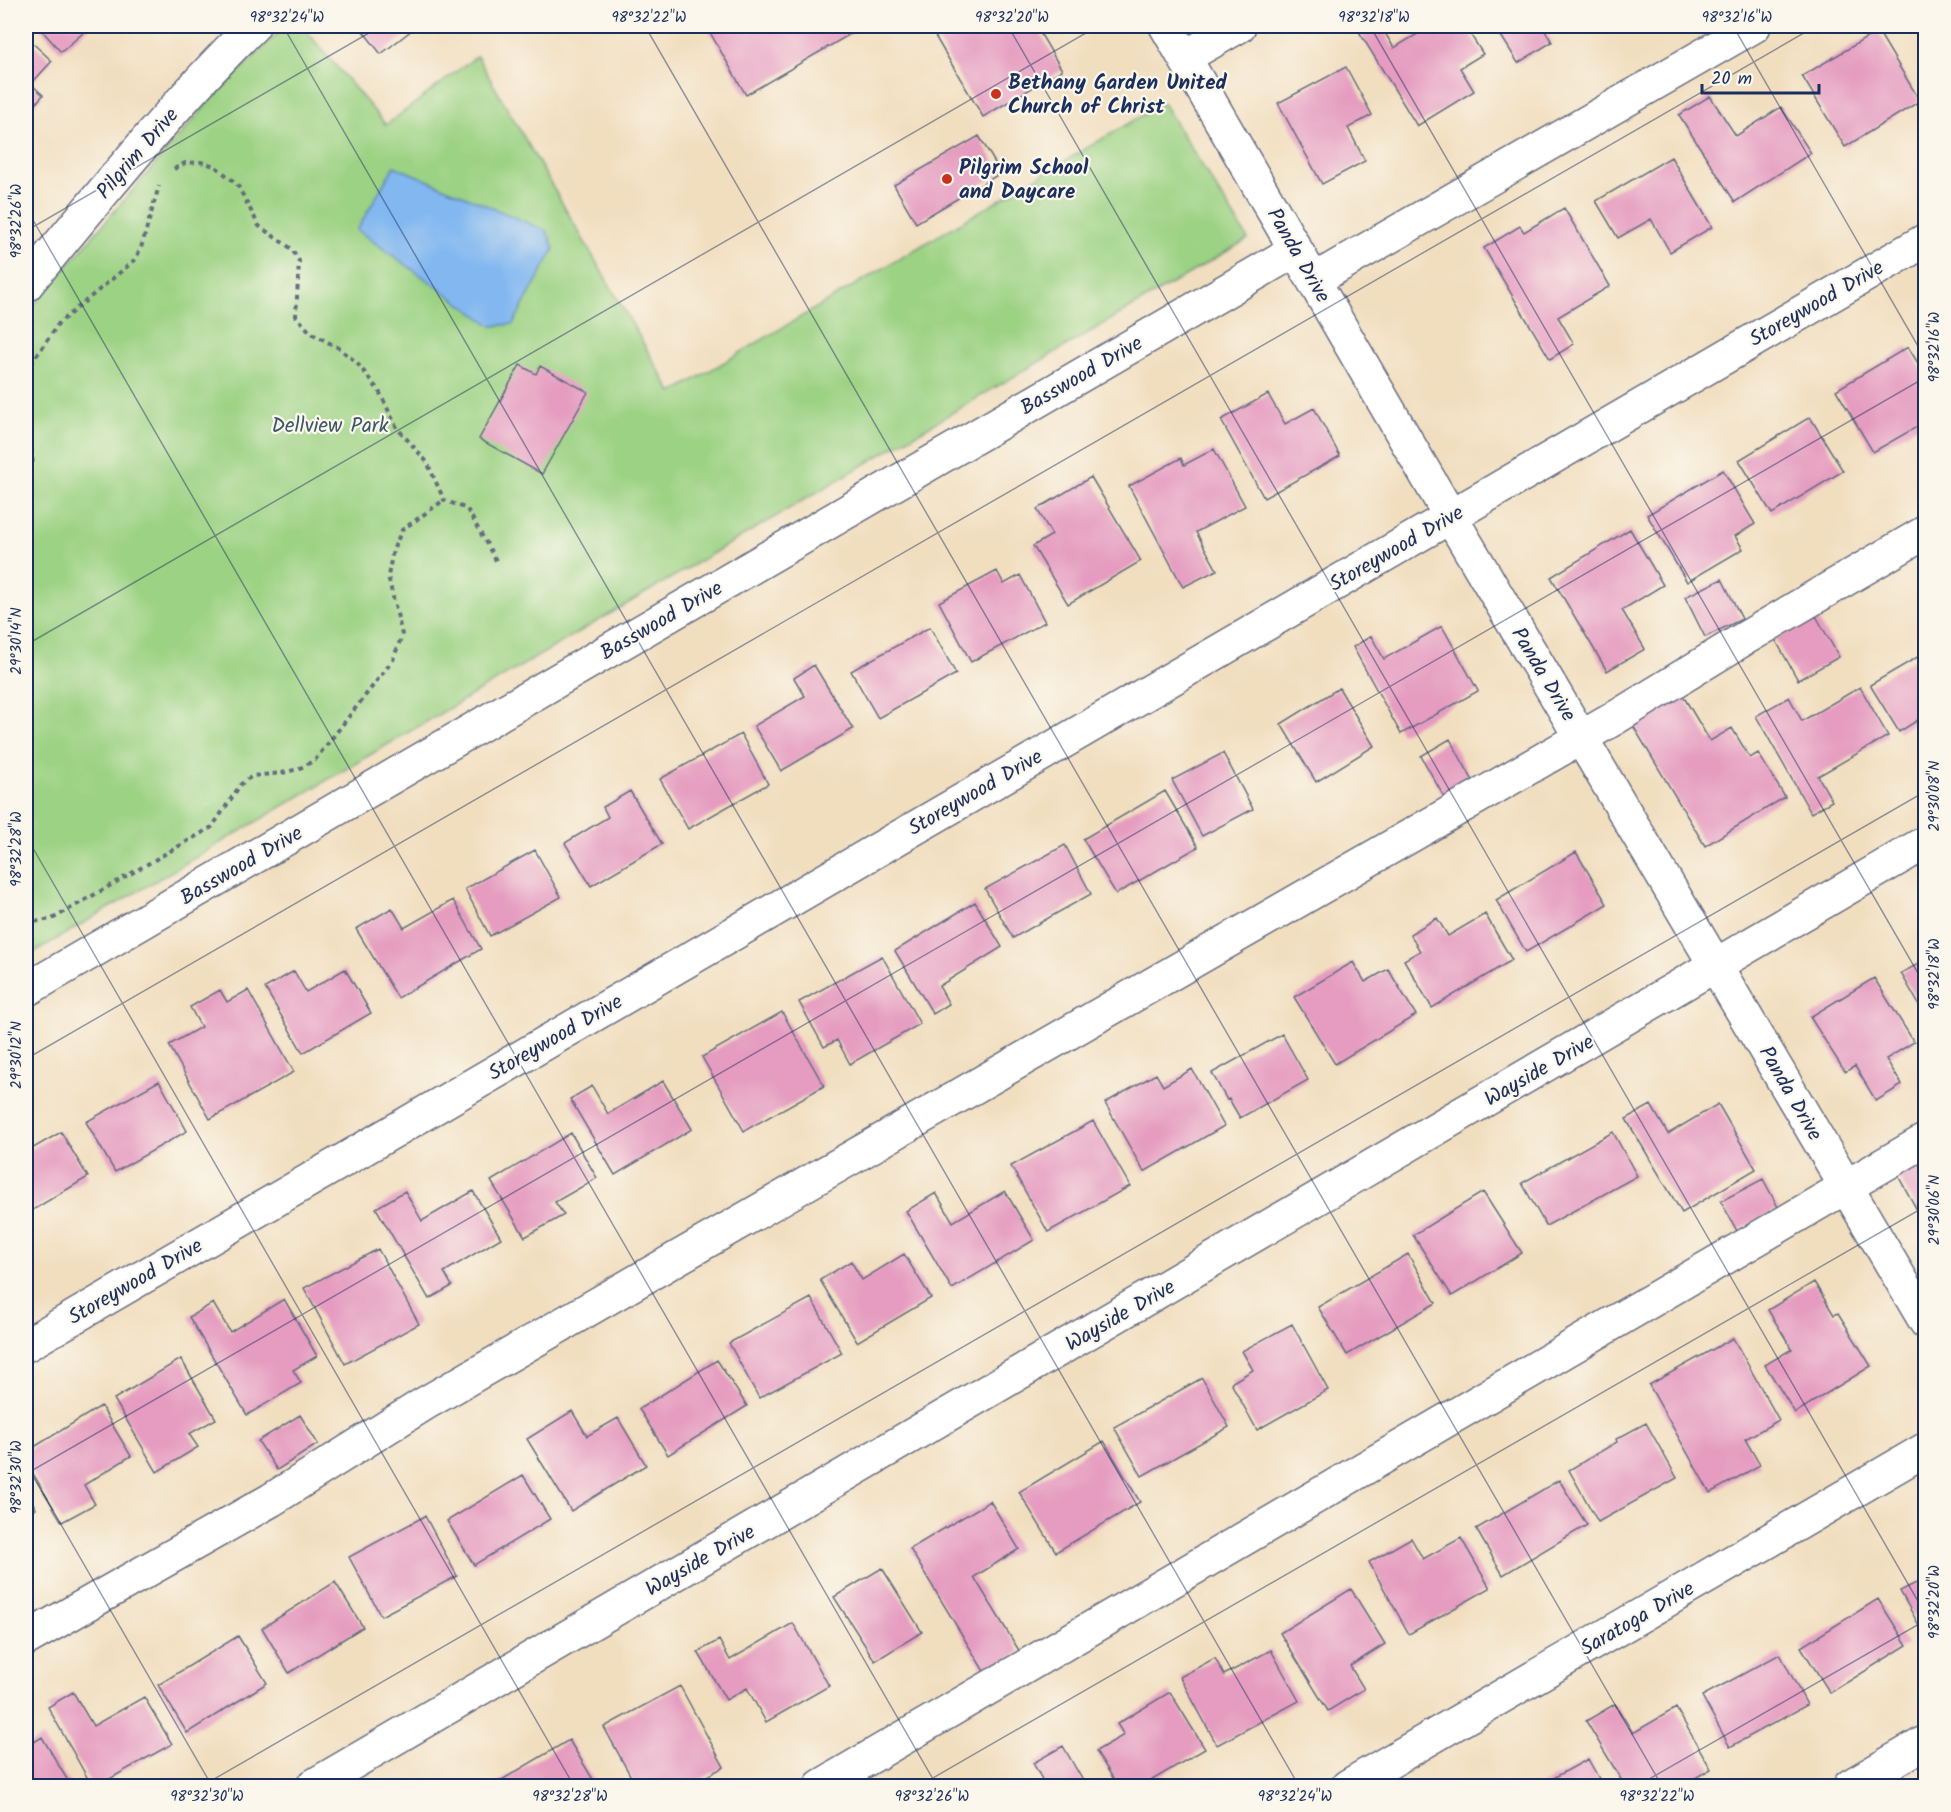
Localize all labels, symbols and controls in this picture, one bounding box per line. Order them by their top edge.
text: 98°32'24"W [250,6,325,30]
text: 98°32'22"W [611,6,687,30]
text: 98°32'20"W [975,6,1049,30]
text: 98°32'18"W [1338,6,1410,30]
text: 98°32'16"W [1702,6,1773,30]
scale bar [1702,57,1819,95]
text: 20 m [1711,65,1752,94]
place label: Bethany Garden United Church of Christ [1008,67,1227,124]
marker: Bethany Garden United Church of Christ [989,87,1003,101]
street label: Pilgrim Drive [89,100,188,207]
place label: Pilgrim School and Daycare [959,152,1089,209]
marker: Pilgrim School and Daycare [940,172,954,186]
text: 98°32'26"W [5,183,29,258]
street label: Panda Drive [1257,202,1339,310]
street label: Storeywood Drive [1743,252,1891,356]
text: 98°32'16"W [1923,311,1947,382]
street label: Basswood Drive [1014,327,1150,425]
park label: Dellview Park [271,410,389,443]
street label: Storeywood Drive [1323,497,1471,601]
street label: Basswood Drive [594,572,730,670]
text: 29°30'14"N [5,607,29,675]
street label: Panda Drive [1502,621,1584,729]
street label: Storeywood Drive [902,741,1050,845]
text: 29°30'08"N [1923,760,1947,832]
text: 98°32'28"W [5,811,29,887]
street label: Basswood Drive [174,817,310,915]
text: 98°32'18"W [1923,938,1947,1010]
street label: Storeywood Drive [482,986,630,1090]
text: 29°30'12"N [5,1021,29,1089]
street label: Wayside Drive [1479,1026,1601,1116]
street label: Panda Drive [1749,1040,1831,1148]
text: 29°30'06"N [1923,1175,1947,1245]
street label: Storeywood Drive [62,1230,210,1334]
street label: Wayside Drive [1060,1271,1182,1361]
text: 98°32'30"W [5,1440,29,1514]
street label: Wayside Drive [640,1516,762,1606]
text: 98°32'20"W [1923,1565,1947,1639]
street label: Saratoga Drive [1574,1573,1702,1665]
text: 98°32'30"W [170,1785,244,1809]
text: 98°32'28"W [532,1785,608,1809]
text: 98°32'26"W [895,1785,970,1809]
text: 98°32'24"W [1258,1785,1333,1809]
text: 98°32'22"W [1619,1785,1695,1809]

